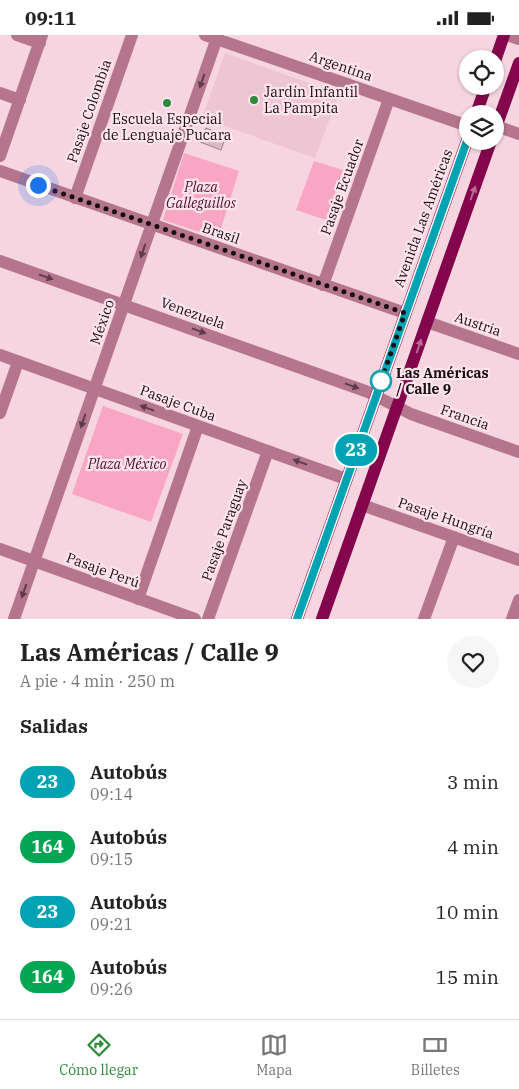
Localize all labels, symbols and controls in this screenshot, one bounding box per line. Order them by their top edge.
text: 09:11 [25,6,76,30]
street label: Argentina [307,47,375,85]
map controls [459,50,504,150]
button: locate [459,50,504,95]
street label: Pasaje Colombia [63,57,115,165]
one-way arrow [198,74,206,89]
place label: Jardín Infantil La Pampita [264,83,358,117]
marker: Jardín Infantil La Pampita [248,94,260,106]
marker: Escuela Especial de Lenguaje Pucara [161,97,173,109]
button: layers [459,105,504,150]
place label: Escuela Especial de Lenguaje Pucara [102,110,232,144]
street label: Pasaje Ecuador [316,136,368,237]
street label: Avenida Las Américas [390,146,456,289]
your location [26,173,51,198]
park label: Plaza Galleguillos [166,178,237,212]
one-way arrow [470,185,477,200]
street label: Brasil [200,218,242,248]
one-way arrow [139,244,147,259]
one-way arrow [39,273,54,281]
street label: Venezuela [158,293,228,333]
street label: México [86,297,118,347]
street label: Austria [452,308,504,340]
one-way arrow [192,328,207,336]
one-way arrow [416,338,423,353]
place label: Las Américas / Calle 9 [396,364,489,398]
marker: Las Américas / Calle 9 [370,370,392,392]
street label: Pasaje Cuba [138,381,219,425]
one-way arrow [345,382,360,390]
street label: Francia [438,400,492,434]
one-way arrow [139,404,154,412]
one-way arrow [79,414,87,429]
line badge: 23 [334,434,378,466]
text: 23 [345,438,367,461]
park label: Plaza México [87,455,166,473]
one-way arrow [292,458,307,466]
street label: Pasaje Paraguay [197,476,251,583]
street label: Pasaje Hungría [396,493,497,543]
street label: Pasaje Perú [64,548,142,592]
one-way arrow [20,583,27,598]
text: Las Américas / Calle 9 [20,636,279,668]
button: heart [447,636,499,688]
text: A pie · 4 min · 250 m [20,671,175,691]
text: Salidas [20,714,88,738]
text: Autobús [90,760,167,784]
text: 23 [37,770,58,793]
text: 3 min [447,770,499,794]
text: 09:14 [90,784,133,804]
text: Autobús [90,825,167,849]
text: 164 [31,835,64,858]
text: 4 min [447,835,499,859]
text: 09:15 [90,849,133,869]
text: Autobús [90,890,167,914]
text: 23 [37,900,58,923]
text: 10 min [436,900,499,924]
text: 09:21 [90,914,133,934]
text: Autobús [90,955,167,979]
text: 164 [31,965,64,988]
text: 15 min [436,965,499,989]
text: 09:26 [90,979,133,999]
tab: Cómo llegar [59,1031,138,1079]
tab: Mapa [256,1031,292,1079]
tab: Billetes [411,1031,460,1079]

